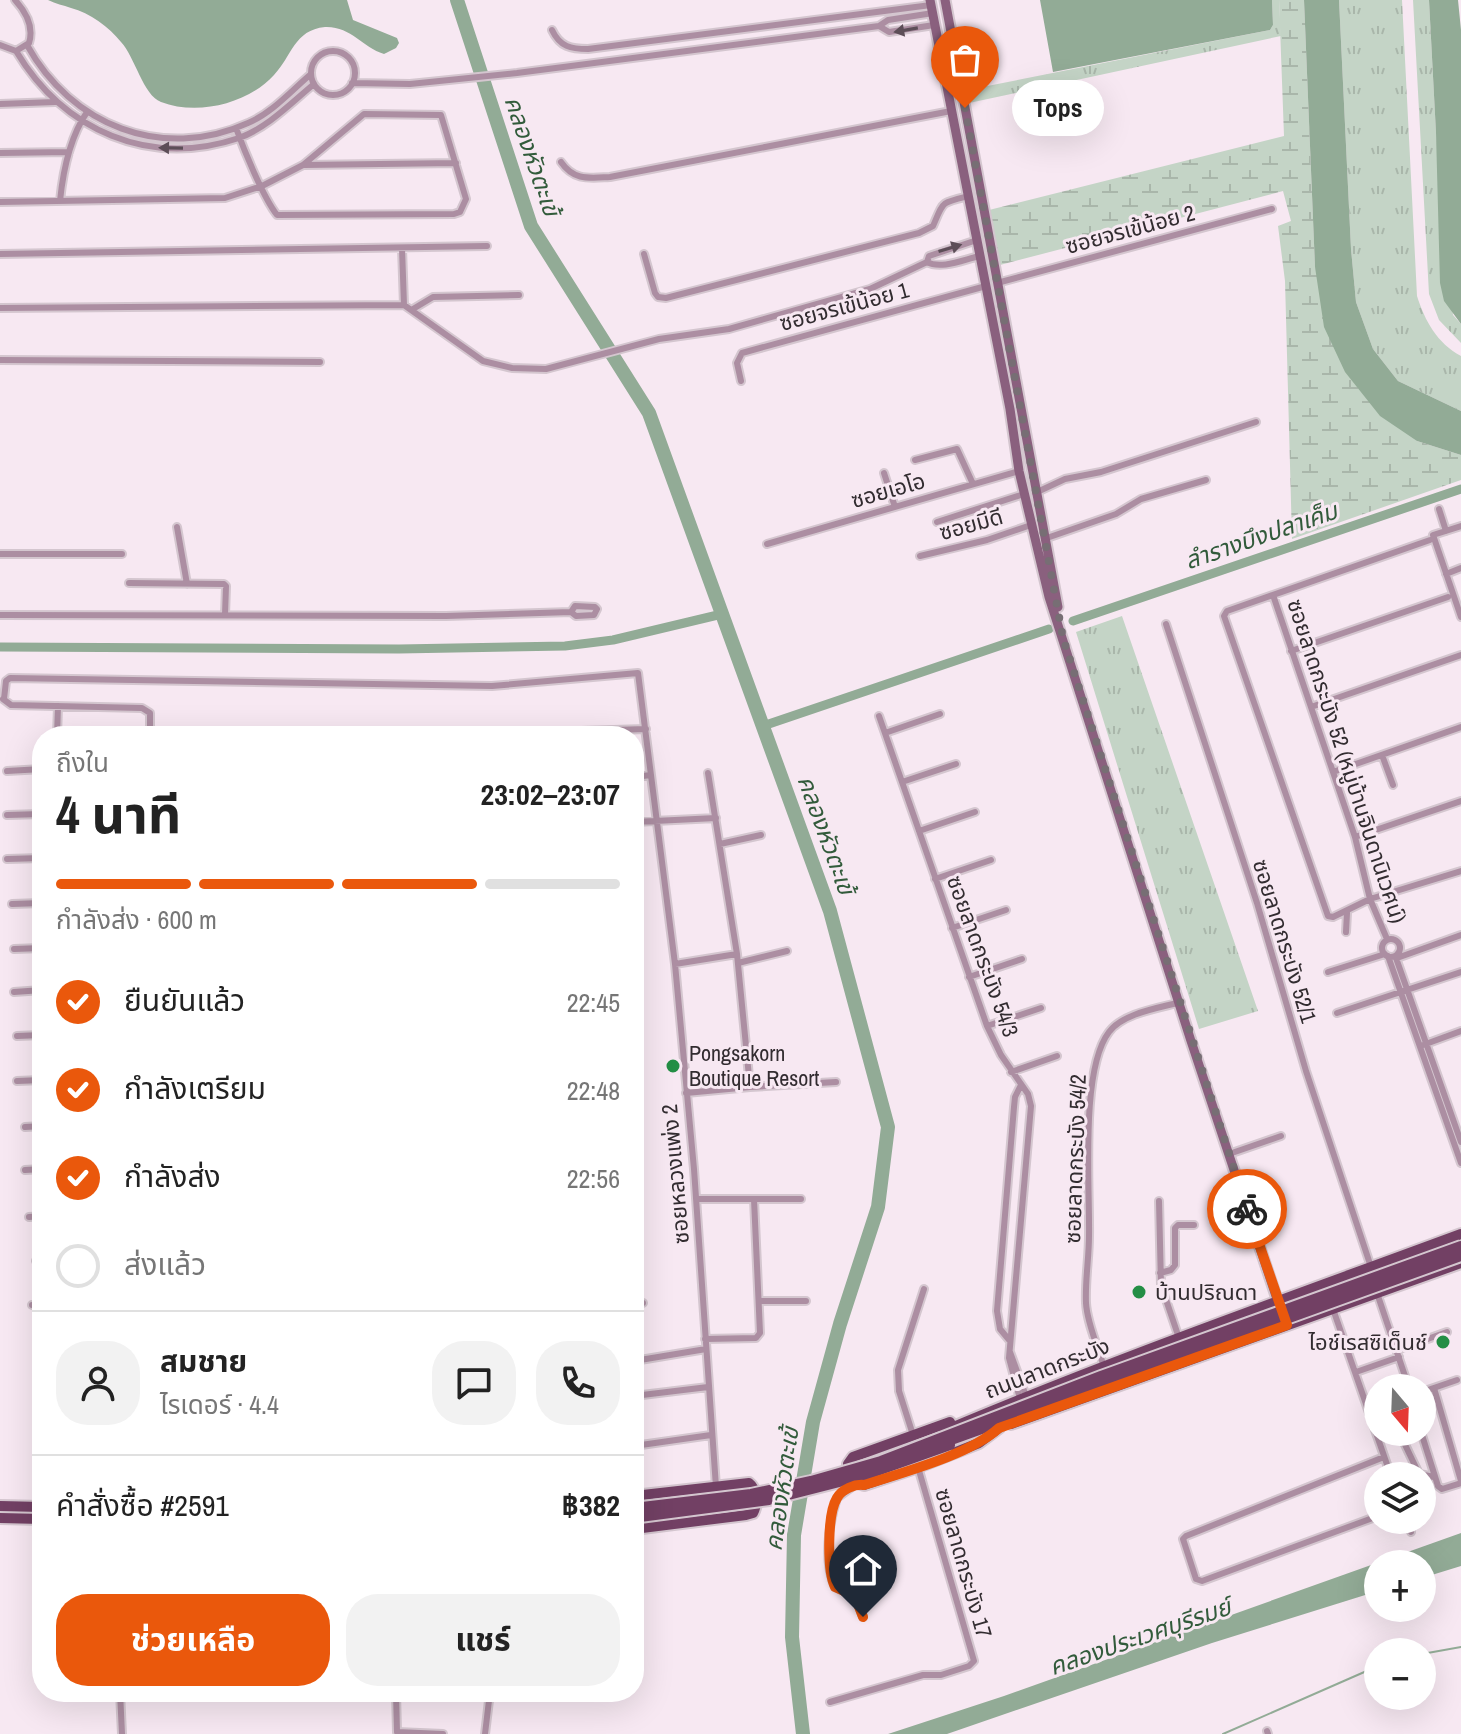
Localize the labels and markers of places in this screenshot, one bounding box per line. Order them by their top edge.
pin [931,26,999,108]
callout: Tops [1013,80,1105,136]
place label: Pongsakorn Boutique Resort [689,1038,819,1093]
marker: Pongsakorn Boutique Resort [664,1057,682,1075]
place label: บ้านปริณดา [1155,1277,1257,1307]
marker: บ้านปริณดา [1130,1283,1148,1301]
place label: ไอช์เรสซิเด็นช์ [1308,1327,1427,1357]
marker: ไอช์เรสซิเด็นช์ [1434,1333,1452,1351]
pin [829,1535,897,1617]

